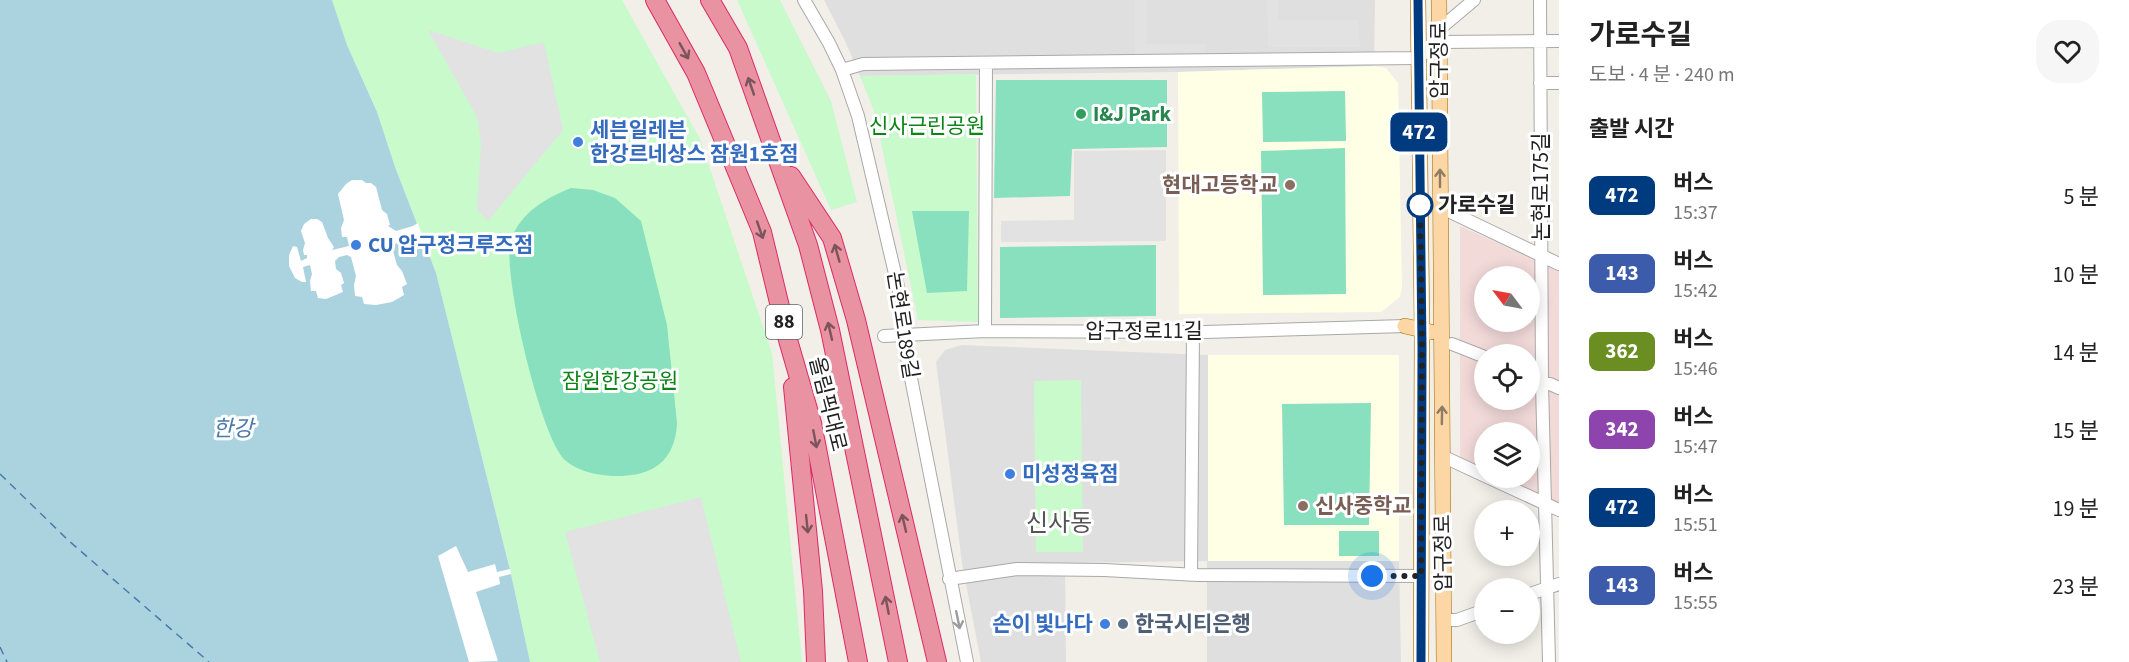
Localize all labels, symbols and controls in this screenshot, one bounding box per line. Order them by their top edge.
text: 가로수길 [1589,15,1692,55]
button: heart [2036,20,2099,83]
street label: 압구정로 [1424,21,1454,99]
one-way arrow [678,42,690,59]
text: 도보 · 4 분 · 240 m [1589,61,1735,89]
one-way arrow [745,77,756,96]
place label: I&J Park [1093,99,1171,129]
marker: I&J Park [1074,107,1088,121]
park label: 신사근린공원 [869,111,985,141]
line badge: 472 [1384,112,1454,152]
text: 출발 시간 [1589,113,1674,145]
place label: 세븐일레븐 한강르네상스 잠원1호점 [590,115,799,169]
text: 472 [1402,117,1436,147]
street label: 논현로175길 [1526,133,1556,241]
marker: 세븐일레븐 한강르네상스 잠원1호점 [571,135,585,149]
text: 버스 [1673,167,1713,199]
one-way arrow [1434,168,1446,188]
place label: 현대고등학교 [1162,170,1278,200]
marker: 현대고등학교 [1283,178,1297,192]
text: 472 [1605,180,1639,210]
text: 5 분 [2063,181,2099,213]
place label: 가로수길 [1438,190,1515,220]
marker: 가로수길 [1407,192,1433,218]
text: 15:37 [1673,199,1718,227]
one-way arrow [756,220,767,239]
place label: CU 압구정크루즈점 [368,230,533,260]
marker: CU 압구정크루즈점 [349,238,363,252]
one-way arrow [831,244,842,263]
text: 버스 [1673,245,1713,277]
text: 143 [1605,258,1639,288]
text: 10 분 [2052,259,2099,291]
north arrow [1474,266,1540,332]
map controls [1474,266,1540,644]
street label: 논현로189길 [880,269,926,381]
text: 15:42 [1673,277,1718,305]
road number: 88 [766,305,802,339]
street label: 압구정로11길 [1085,316,1203,346]
one-way arrow [824,322,835,342]
text: 버스 [1673,323,1713,355]
text: 362 [1605,336,1639,366]
text: 14 분 [2052,337,2099,369]
button: locate [1474,344,1540,410]
street label: 올림픽대로 [802,354,854,454]
text: 15:46 [1673,355,1718,383]
park label: 잠원한강공원 [562,366,678,396]
text: 버스 [1673,401,1713,433]
one-way arrow [1436,405,1448,425]
water label: 한강 [213,413,256,445]
text: 342 [1605,414,1639,444]
text: 15 분 [2052,415,2099,447]
button: layers [1474,422,1540,488]
one-way arrow [810,429,821,448]
text: 15:47 [1673,433,1718,461]
place label: 미성정육점 [1022,459,1119,489]
marker: 미성정육점 [1003,467,1017,481]
text: 버스 [1673,479,1713,511]
place label: 신사중학교 [1315,491,1412,521]
text: 472 [1605,492,1639,522]
text: 19 분 [2052,493,2099,525]
marker: 신사중학교 [1296,499,1310,513]
button: + [1474,500,1540,566]
district label: 신사동 [1026,506,1092,541]
text: 15:51 [1673,511,1718,539]
one-way arrow [802,513,813,533]
one-way arrow [898,514,910,533]
street label: 압구정로 [1427,514,1459,592]
text: 버스 [1673,557,1713,589]
your location [1357,561,1387,591]
text: 143 [1605,570,1639,600]
text: 23 분 [2052,571,2099,603]
button: − [1474,578,1540,644]
text: 15:55 [1673,589,1718,617]
one-way arrow [881,595,892,615]
place label: 손이 빛나다 [992,609,1093,639]
place label: 한국시티은행 [1135,609,1251,639]
one-way arrow [953,610,964,630]
marker: 손이 빛나다 [1098,617,1112,631]
marker: 한국시티은행 [1116,617,1130,631]

